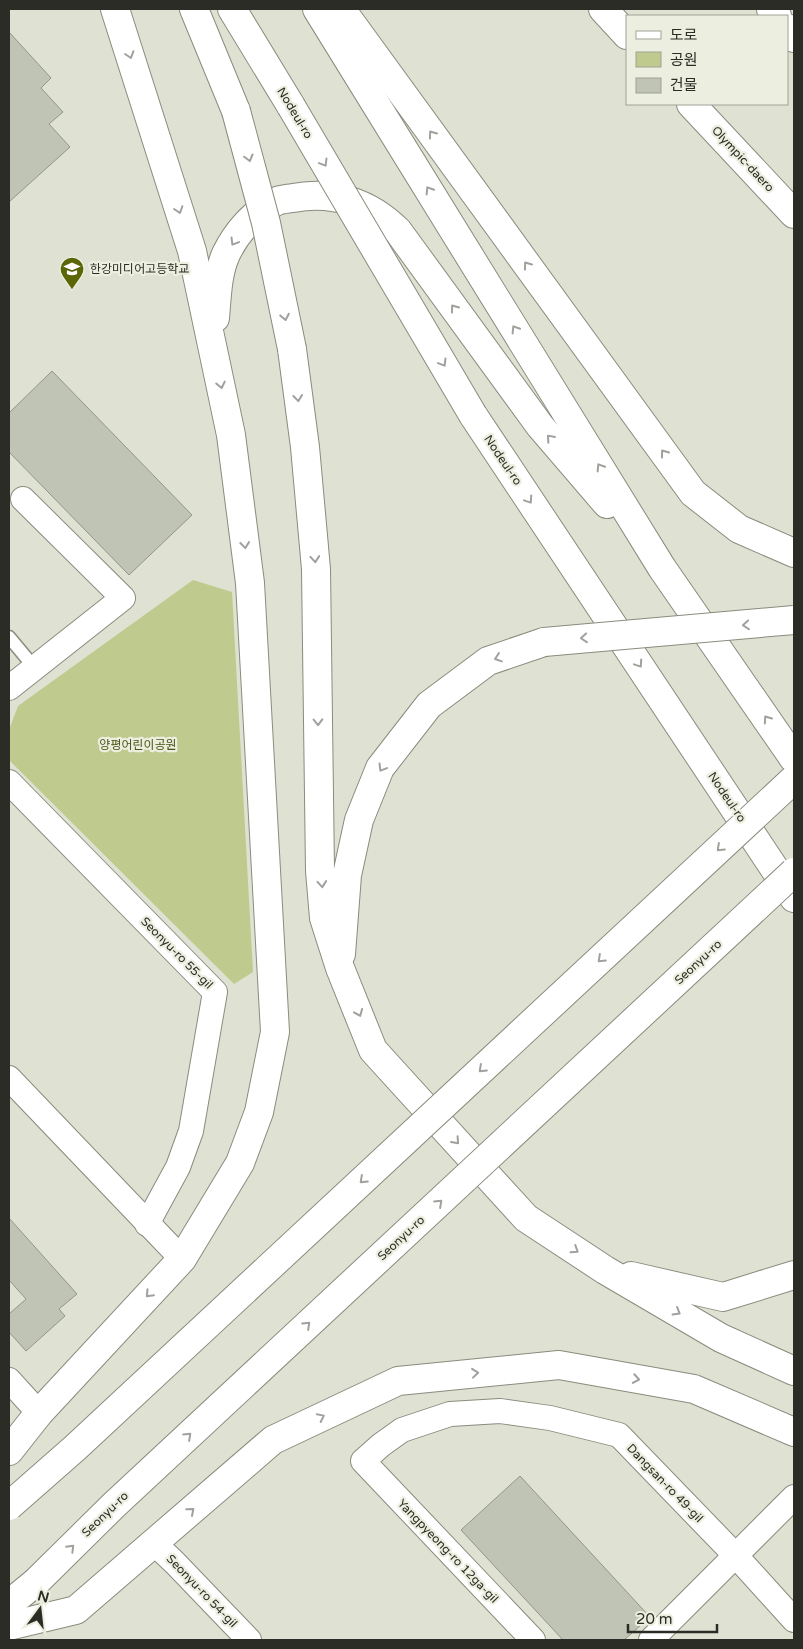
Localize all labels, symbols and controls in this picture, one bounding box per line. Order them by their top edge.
legend [626,15,788,105]
text: 도로 [670,26,698,44]
one-way arrow [124,51,134,59]
text: 공원 [670,51,698,69]
text: 건물 [670,76,698,94]
street label: Nodeul-ro [274,85,316,141]
street label: Olympic-daero [709,123,777,195]
one-way arrow [429,130,438,140]
one-way arrow [243,154,254,163]
one-way arrow [318,158,328,167]
one-way arrow [426,187,436,196]
one-way arrow [173,205,183,214]
one-way arrow [230,237,240,246]
school or university icon: 한강미디어고등학교 [59,256,85,290]
one-way arrow [524,261,533,271]
place label: 한강미디어고등학교 [90,262,189,276]
one-way arrow [451,304,460,314]
one-way arrow [279,312,290,321]
one-way arrow [511,325,521,334]
one-way arrow [436,358,446,367]
one-way arrow [215,380,226,389]
one-way arrow [292,394,303,402]
street label: Nodeul-ro [481,432,525,488]
one-way arrow [547,435,556,444]
one-way arrow [661,449,670,459]
one-way arrow [597,463,606,472]
one-way arrow [523,494,532,503]
one-way arrow [239,542,250,550]
one-way arrow [309,556,320,564]
one-way arrow [741,619,749,630]
one-way arrow [579,633,587,644]
one-way arrow [494,652,503,662]
one-way arrow [632,659,642,668]
one-way arrow [764,715,773,725]
one-way arrow [313,718,323,726]
park label: 양평어린이공원 [99,738,177,752]
one-way arrow [378,762,388,771]
street label: Nodeul-ro [705,769,749,825]
one-way arrow [717,842,726,851]
one-way arrow [316,880,327,888]
street label: Seonyu-ro 55-gil [138,914,216,992]
street label: Seonyu-ro [672,937,724,987]
one-way arrow [598,953,607,962]
one-way arrow [353,1009,363,1017]
one-way arrow [479,1063,488,1072]
one-way arrow [450,1136,459,1145]
one-way arrow [360,1174,369,1183]
one-way arrow [434,1200,443,1209]
street label: Seonyu-ro [375,1213,427,1263]
one-way arrow [569,1244,578,1254]
one-way arrow [145,1289,154,1298]
one-way arrow [672,1306,681,1316]
one-way arrow [302,1322,311,1331]
one-way arrow [472,1368,480,1379]
one-way arrow [632,1373,641,1383]
one-way arrow [316,1413,325,1423]
one-way arrow [183,1433,192,1442]
street label: Dangsan-ro 49-gil [624,1441,706,1525]
street label: Seonyu-ro [79,1488,131,1540]
street label: Yangpyeong-ro 12ga-gil [395,1496,501,1606]
one-way arrow [185,1508,194,1517]
one-way arrow [65,1545,74,1554]
street label: Seonyu-ro 54-gil [164,1552,240,1630]
north arrow [15,1584,65,1634]
text: N [36,1587,51,1607]
scale bar [628,1602,717,1634]
text: 20 m [636,1610,673,1628]

